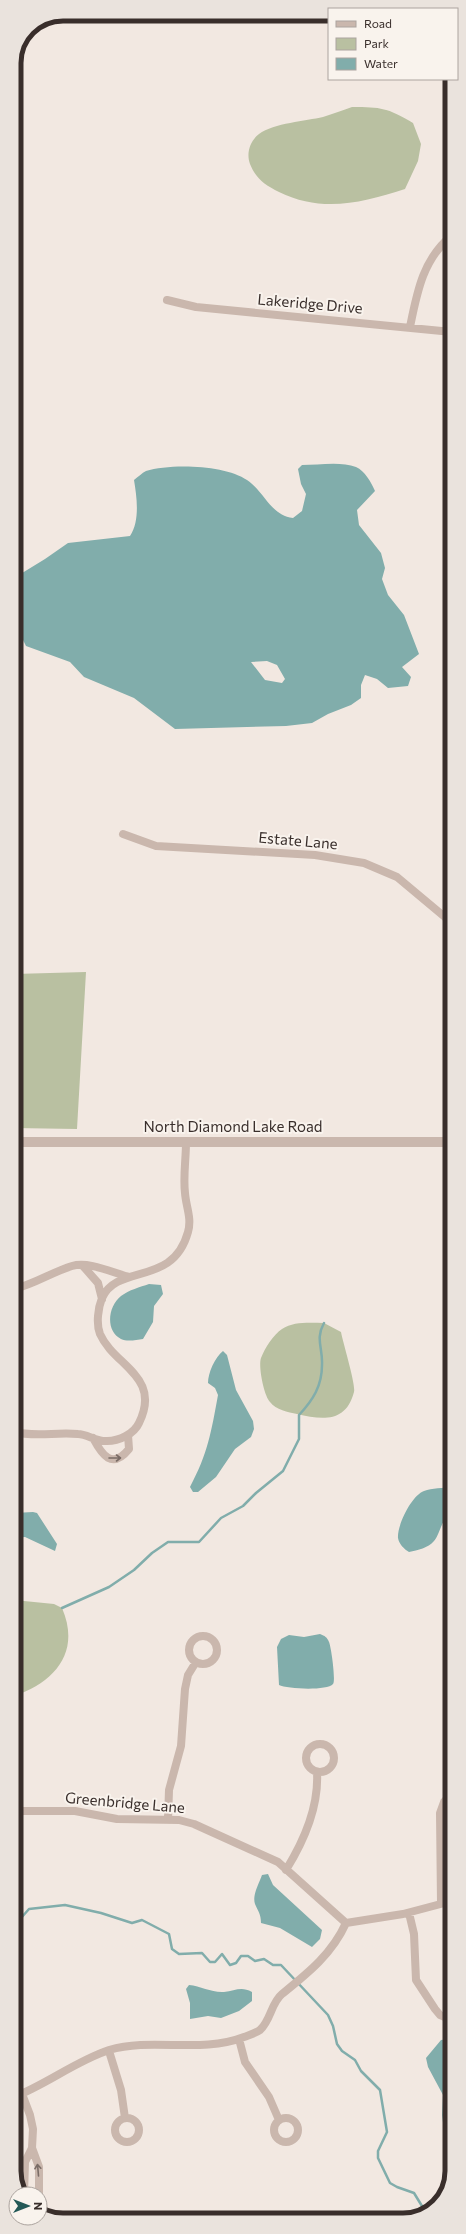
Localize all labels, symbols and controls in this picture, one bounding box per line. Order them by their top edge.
legend [328,8,458,80]
text: Road [364,16,392,30]
text: Park [364,36,390,50]
text: Water [364,56,398,70]
street label: Lakeridge Drive [257,289,364,317]
street label: Estate Lane [258,828,339,852]
street label: North Diamond Lake Road [144,1117,322,1135]
one-way arrow [108,1454,121,1462]
street label: Greenbridge Lane [64,1788,186,1816]
one-way arrow [35,2164,42,2177]
north arrow [8,2186,48,2226]
text: N [32,2202,45,2210]

